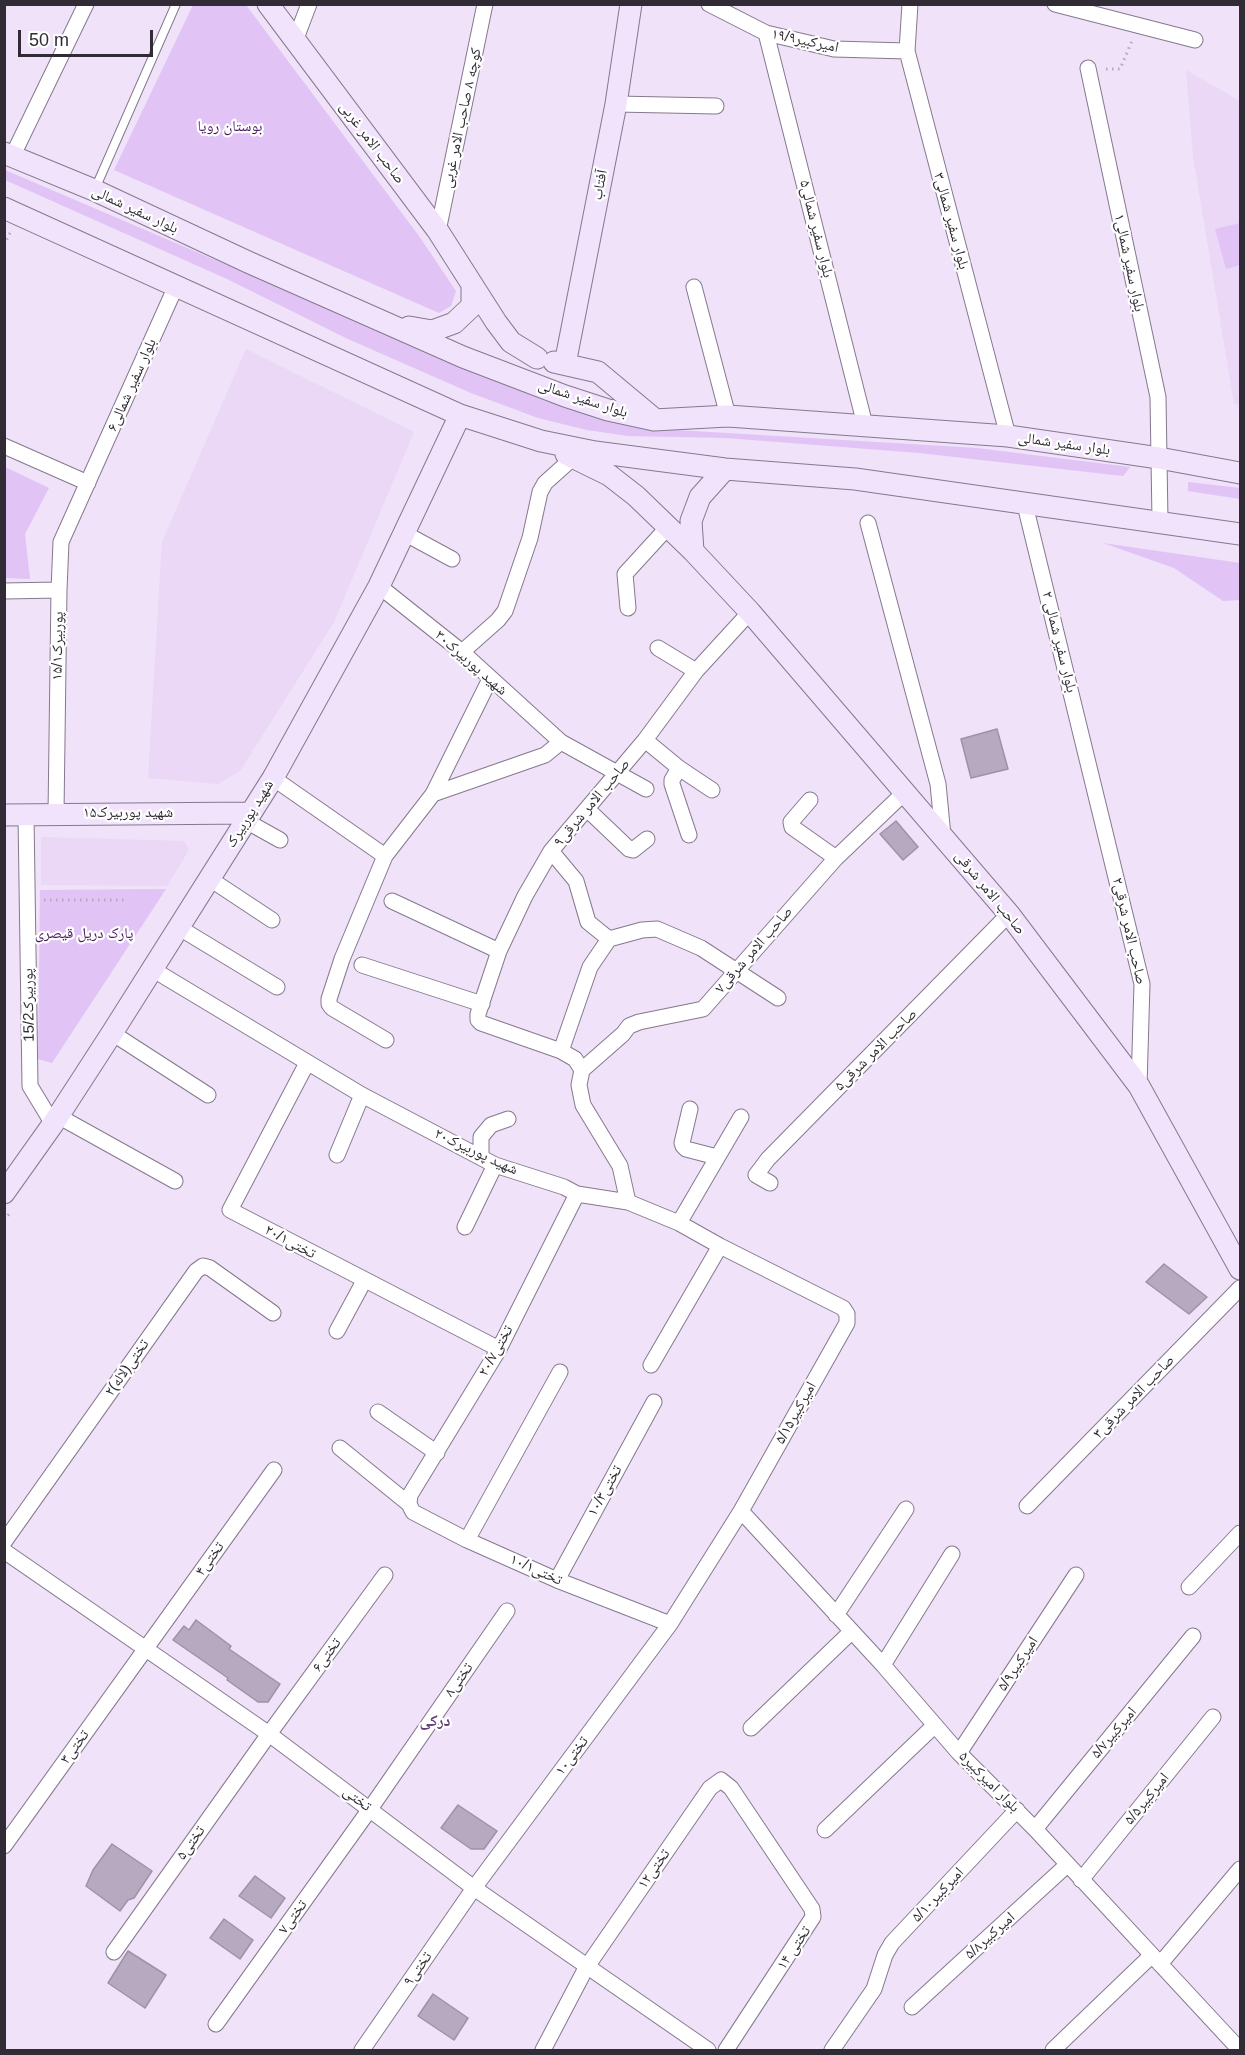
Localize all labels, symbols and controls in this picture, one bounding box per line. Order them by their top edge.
scale bar [21,18,156,56]
street label: امیرکبیر۱۹/۹ [770,25,840,57]
text: 50 m [29,30,69,50]
street label: کوچه ۸ صاحب الامر غربی [438,46,486,190]
street label: صاحب الامر غربی [335,98,409,188]
park label: بوستان رویا [198,118,262,136]
street label: آفتاب [588,168,612,202]
street label: بلوار سفیر شمالی۳ [929,171,973,271]
street label: بلوار سفیر شمالی۵ [795,178,837,280]
street label: بلوار سفیر شمالی [89,182,181,238]
street label: بلوار سفیر شمالی۱ [1110,212,1148,314]
street label: بلوار سفیر شمالی۶ [103,336,161,434]
street label: بلوار سفیر شمالی [536,376,630,422]
street label: بلوار سفیر شمالی [1017,429,1111,459]
street label: بلوار سفیر شمالی ۲ [1038,589,1080,695]
street label: پوربیرک۱۵/۱ [48,611,68,681]
street label: شهید پوربیرک۳۰ [431,627,511,699]
street label: صاحب الامر شرقی۹ [550,755,634,851]
street label: شهید پوربیرک [222,777,278,851]
street label: شهید پوربیرک۱۵ [83,804,173,822]
street label: صاحب الامر شرقی [951,848,1029,938]
street label: ۲صاحب الامر شرقی [1108,876,1150,986]
street label: صاحب الامر شرقی۷ [711,903,797,997]
park label: پارک دریل قیصری [35,925,133,943]
street label: پوربیرک15/2 [19,968,39,1042]
street label: صاحب الامر شرقی۵ [831,1005,921,1095]
street label: شهید پوربیرک۲۰ [431,1125,521,1179]
street label: تختی۲۰/۱ [261,1221,319,1263]
street label: تختی۲۰/۷ [475,1322,517,1380]
street label: ۲تختی(لاله) [101,1336,153,1400]
street label: صاحب الامر شرقی۳ [1090,1351,1178,1443]
street label: امیرکبیر۵/۱۵ [772,1379,820,1447]
street label: تختی۱۰/۳ [584,1462,626,1520]
street label: تختی۴ [192,1539,228,1579]
street label: تختی۱۰/۱ [507,1551,565,1589]
street label: امیرکبیر۵/۹ [994,1633,1042,1695]
street label: تختی۶ [309,1635,345,1675]
street label: تختی۸ [441,1659,477,1701]
street label: امیرکبیر۵/۷ [1087,1704,1141,1762]
district label: درکی [419,1712,451,1732]
street label: تختی۳ [57,1727,93,1767]
street label: تختی۱۰ [551,1733,593,1779]
street label: بلوار امیرکبیر۵ [955,1748,1023,1816]
street label: امیرکبیر۵/۵ [1121,1769,1173,1829]
street label: تختی [339,1783,375,1815]
street label: تختی۵ [173,1822,209,1864]
street label: تختی۱۲ [634,1846,674,1892]
street label: امیرکبیر۵/۱۰ [908,1864,968,1926]
street label: تختی۷ [275,1897,311,1937]
street label: امیرکبیر۵/۸ [961,1909,1019,1963]
street label: تختی ۱۴ [773,1923,815,1973]
street label: تختی۹ [400,1948,436,1990]

